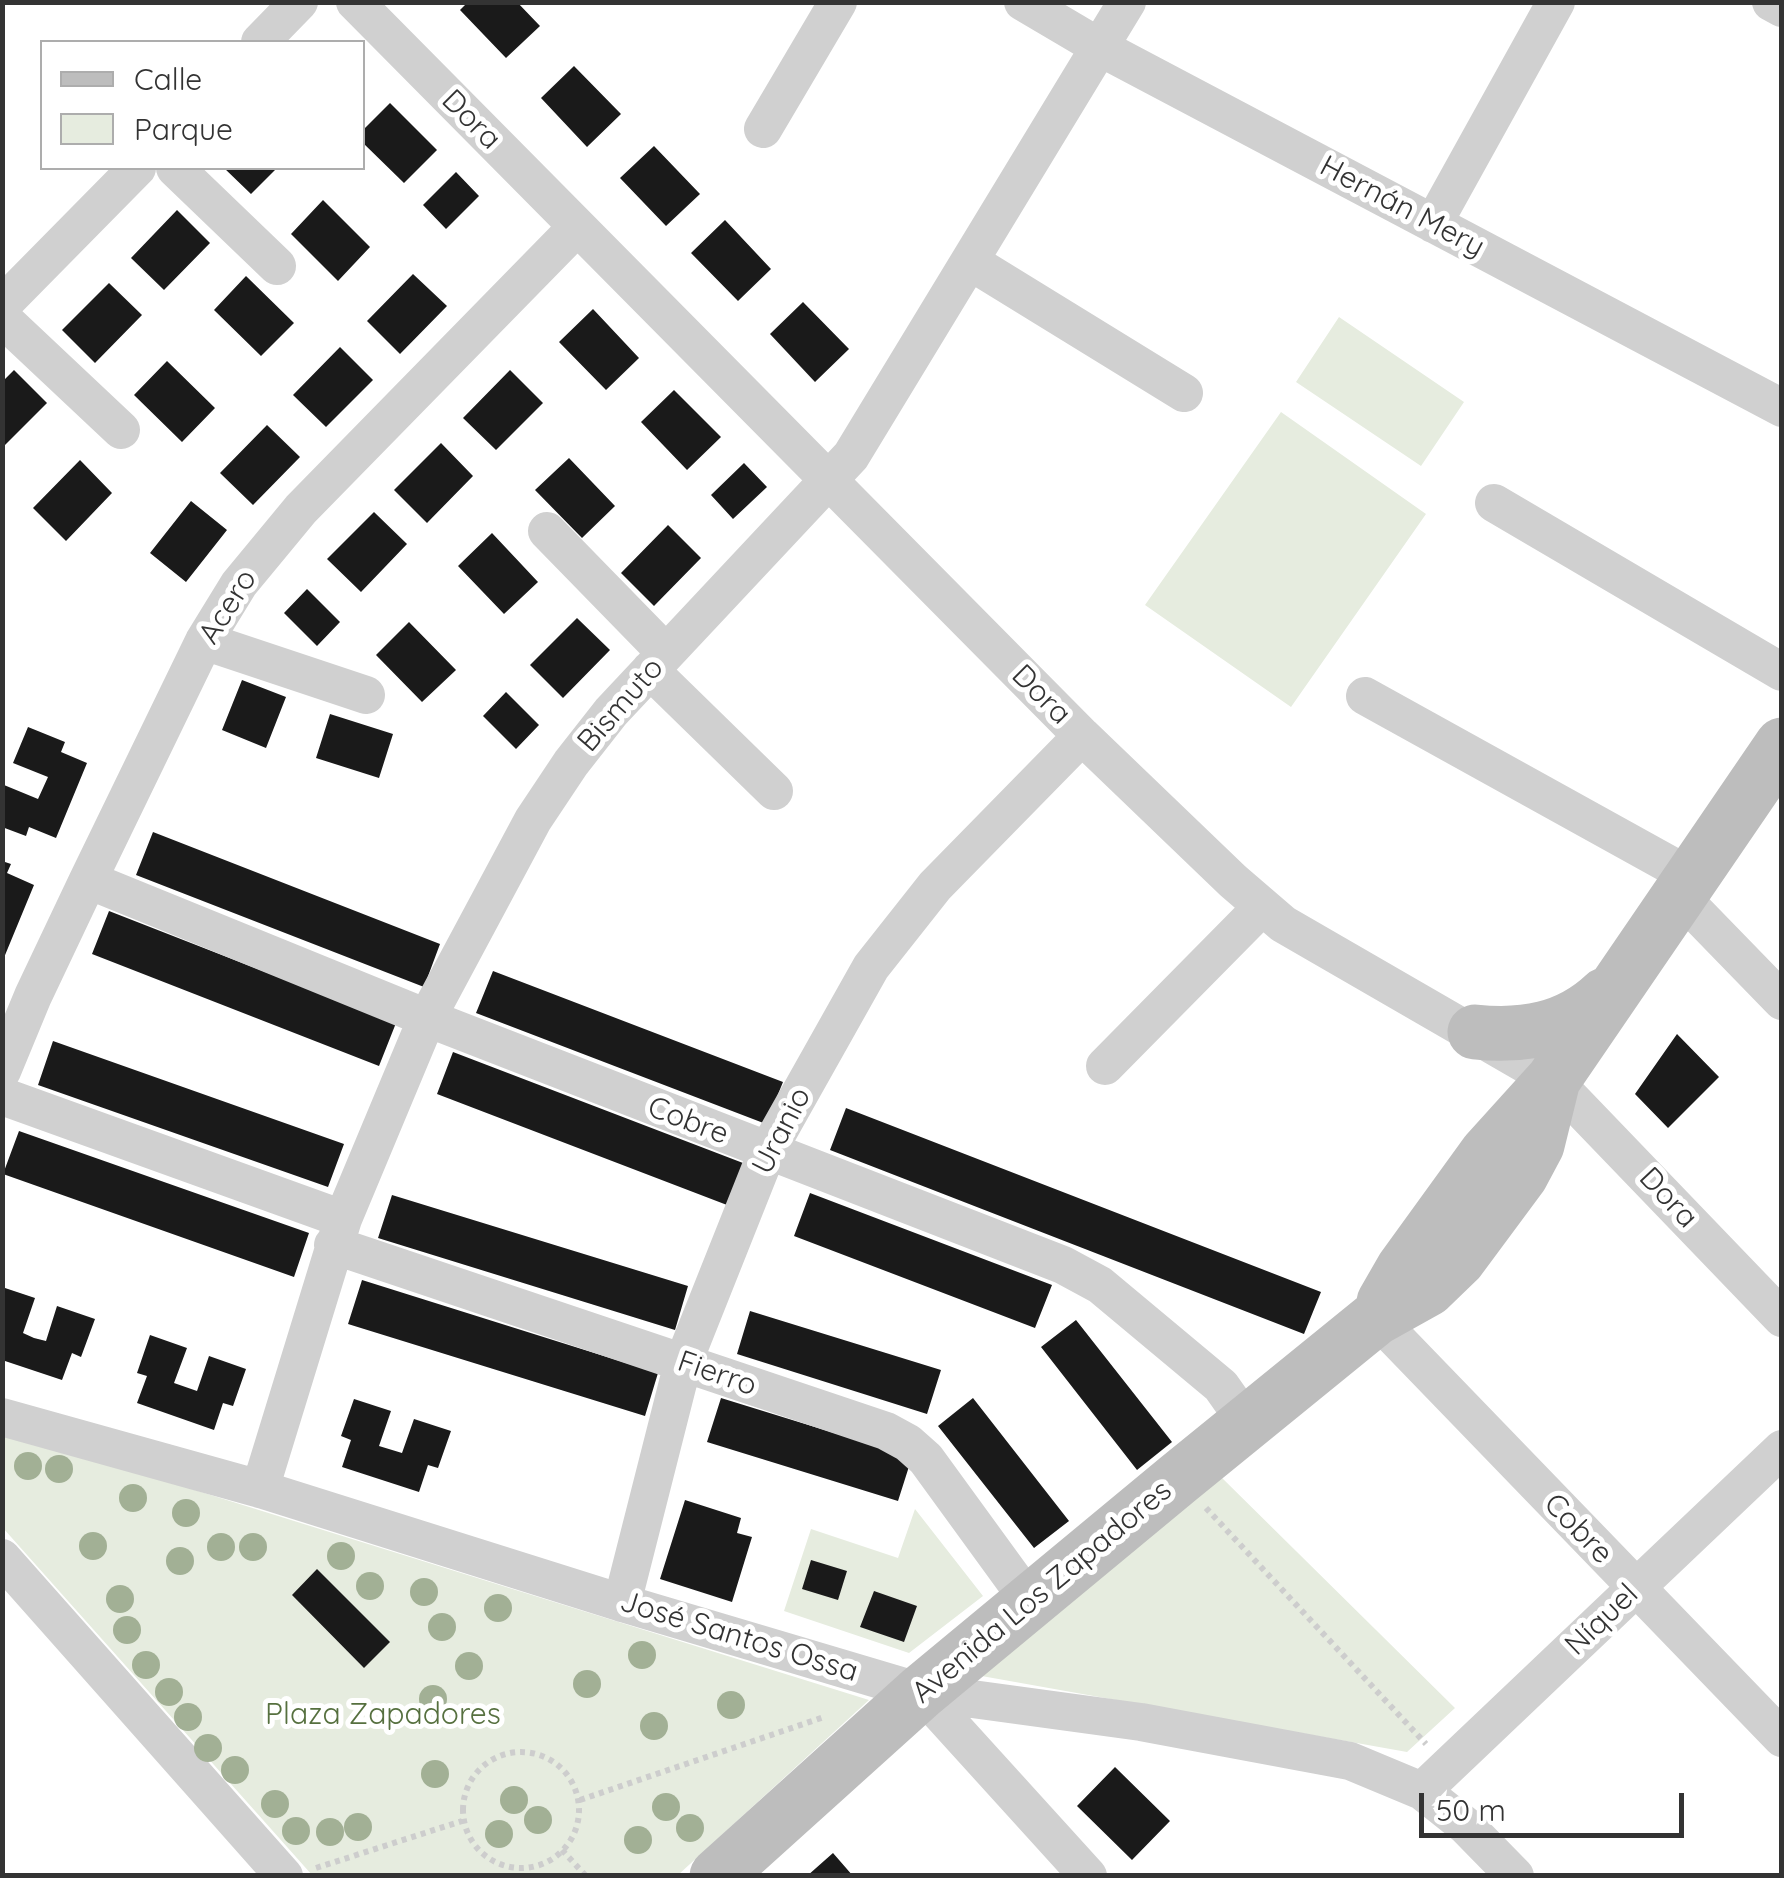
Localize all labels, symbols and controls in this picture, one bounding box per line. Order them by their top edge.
legend [40,40,365,170]
text: Calle [134,60,202,98]
street label: Dora [434,83,508,157]
text: Parque [134,110,233,148]
street label: Hernán Mery [1313,149,1491,265]
street label: Acero [191,563,265,651]
street label: Bismuto [570,651,672,759]
street label: Dora [1004,658,1078,732]
street label: Uranio [745,1082,819,1180]
street label: Cobre [642,1089,734,1153]
street label: Dora [1631,1160,1705,1236]
street label: Fierro [673,1344,761,1404]
street label: Avenida Los Zapadores [905,1473,1179,1711]
street label: Cobre [1536,1486,1620,1572]
street label: Níquel [1558,1577,1646,1663]
street label: José Santos Ossa [616,1584,862,1690]
park label: Plaza Zapadores [265,1697,501,1733]
scale bar [1424,1773,1689,1835]
text: 50 m [1436,1791,1506,1829]

